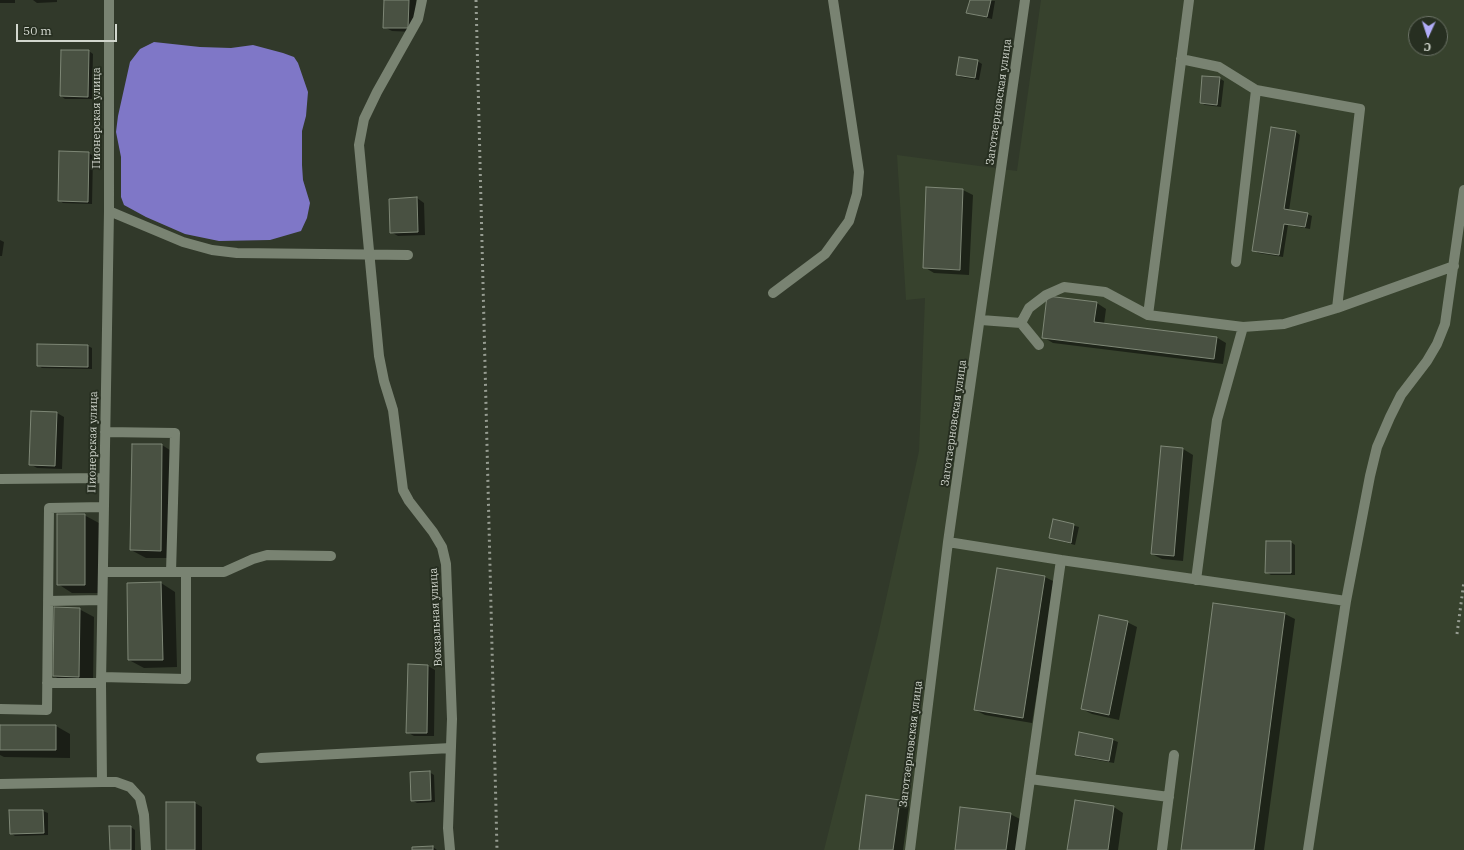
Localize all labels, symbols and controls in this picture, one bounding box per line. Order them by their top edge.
scale bar [18,16,119,42]
north arrow [1408,16,1448,56]
text: 50 m [23,23,52,38]
street label: Заготзерновская улица [984,38,1014,166]
text: С [1423,40,1431,54]
street label: Пионерская улица [90,67,104,169]
street label: Заготзерновская улица [939,359,969,487]
street label: Пионерская улица [86,391,100,493]
street label: Вокзальная улица [427,567,445,667]
street label: Заготзерновская улица [897,680,925,808]

